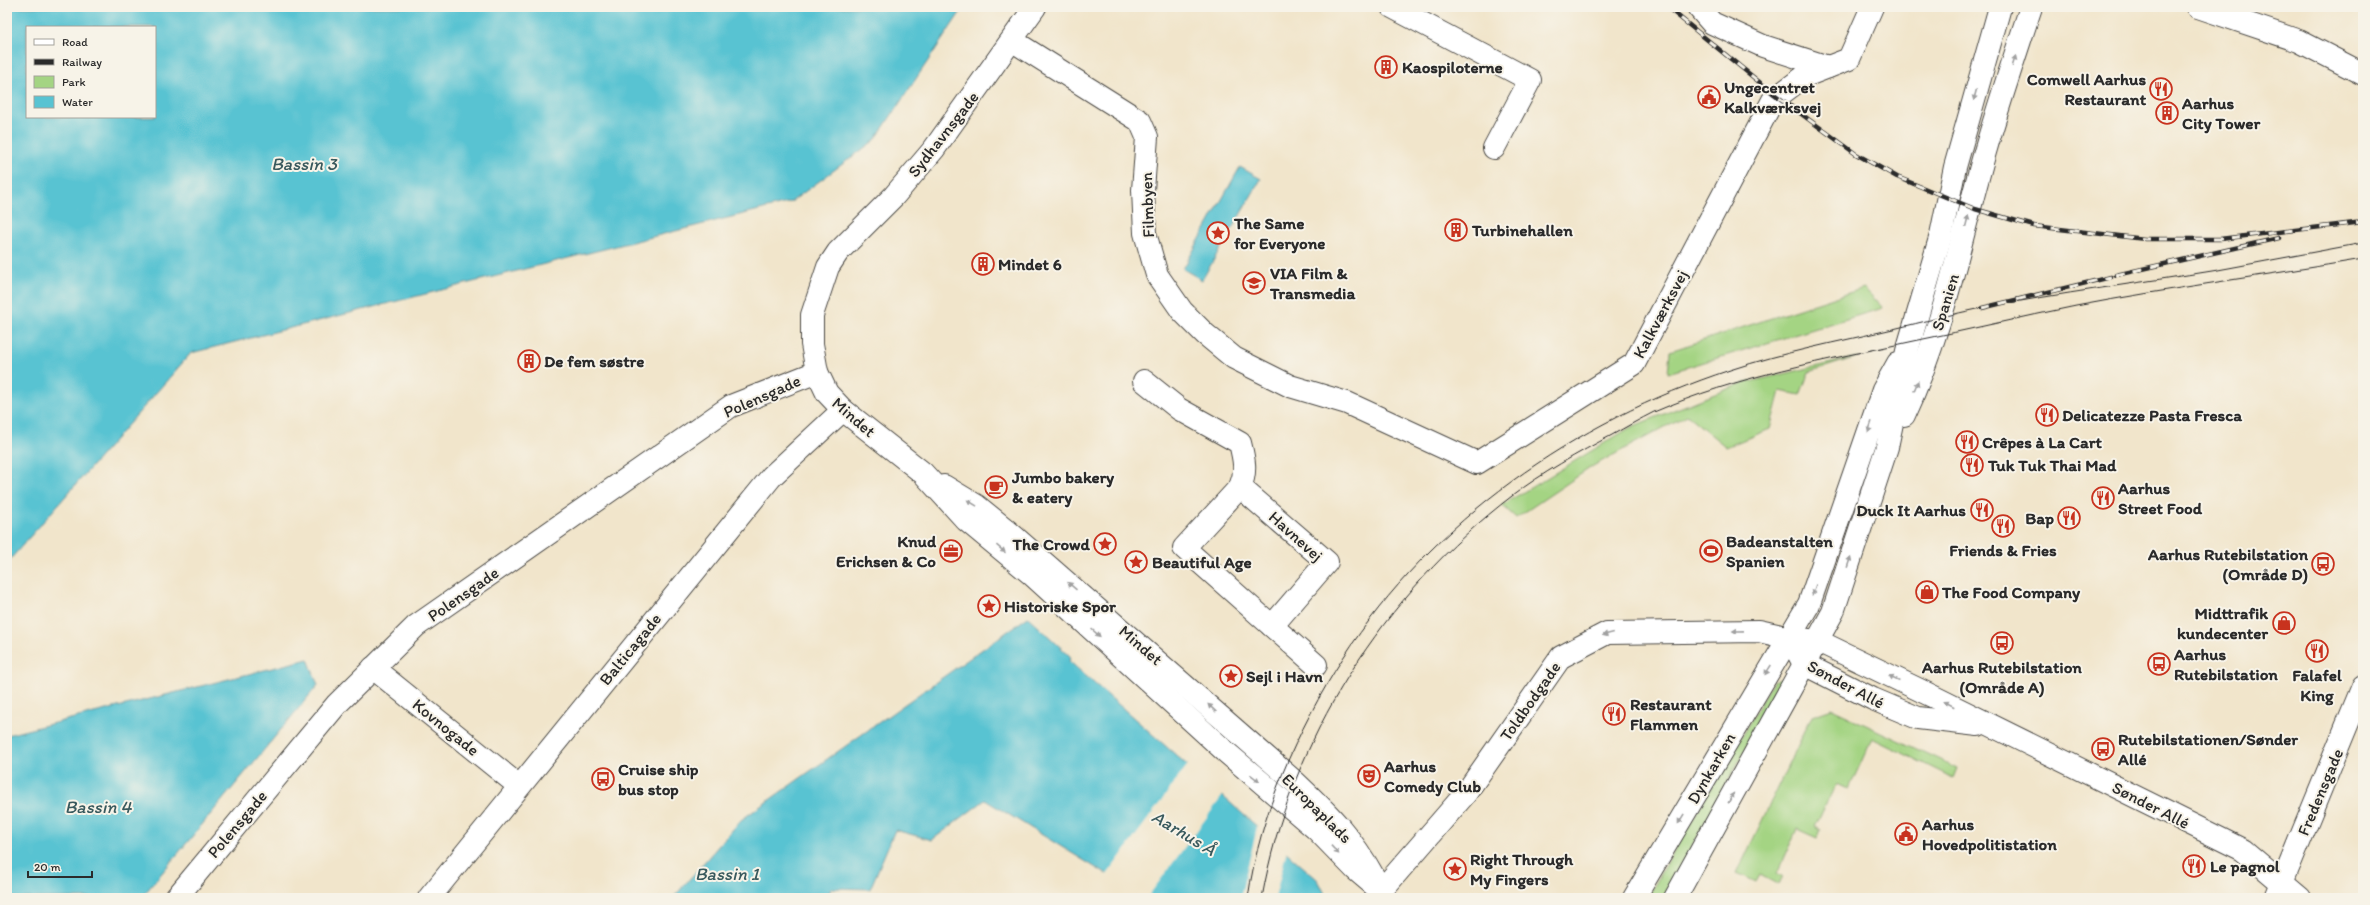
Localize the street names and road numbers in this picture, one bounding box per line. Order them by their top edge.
street label: Sydhavnsgade [903,87,983,181]
street label: Filmbyen [1136,172,1158,238]
street label: Kalkværksvej [1628,266,1692,362]
street label: Spanien [1927,271,1963,333]
street label: Polensgade [720,370,804,422]
street label: Mindet [828,393,880,441]
street label: Havnevej [1265,507,1327,565]
street label: Polensgade [424,562,502,626]
street label: Balticagade [595,609,665,689]
street label: Mindet [1115,621,1167,669]
street label: Sønder Allé [1804,655,1888,713]
street label: Toldbodgade [1495,658,1565,744]
street label: Kovnogade [409,694,483,760]
street label: Dynkarken [1683,728,1740,807]
street label: Fredensgade [2293,745,2347,839]
street label: Europaplads [1278,769,1356,847]
street label: Sønder Allé [2109,777,2193,833]
street label: Polensgade [203,786,271,862]

